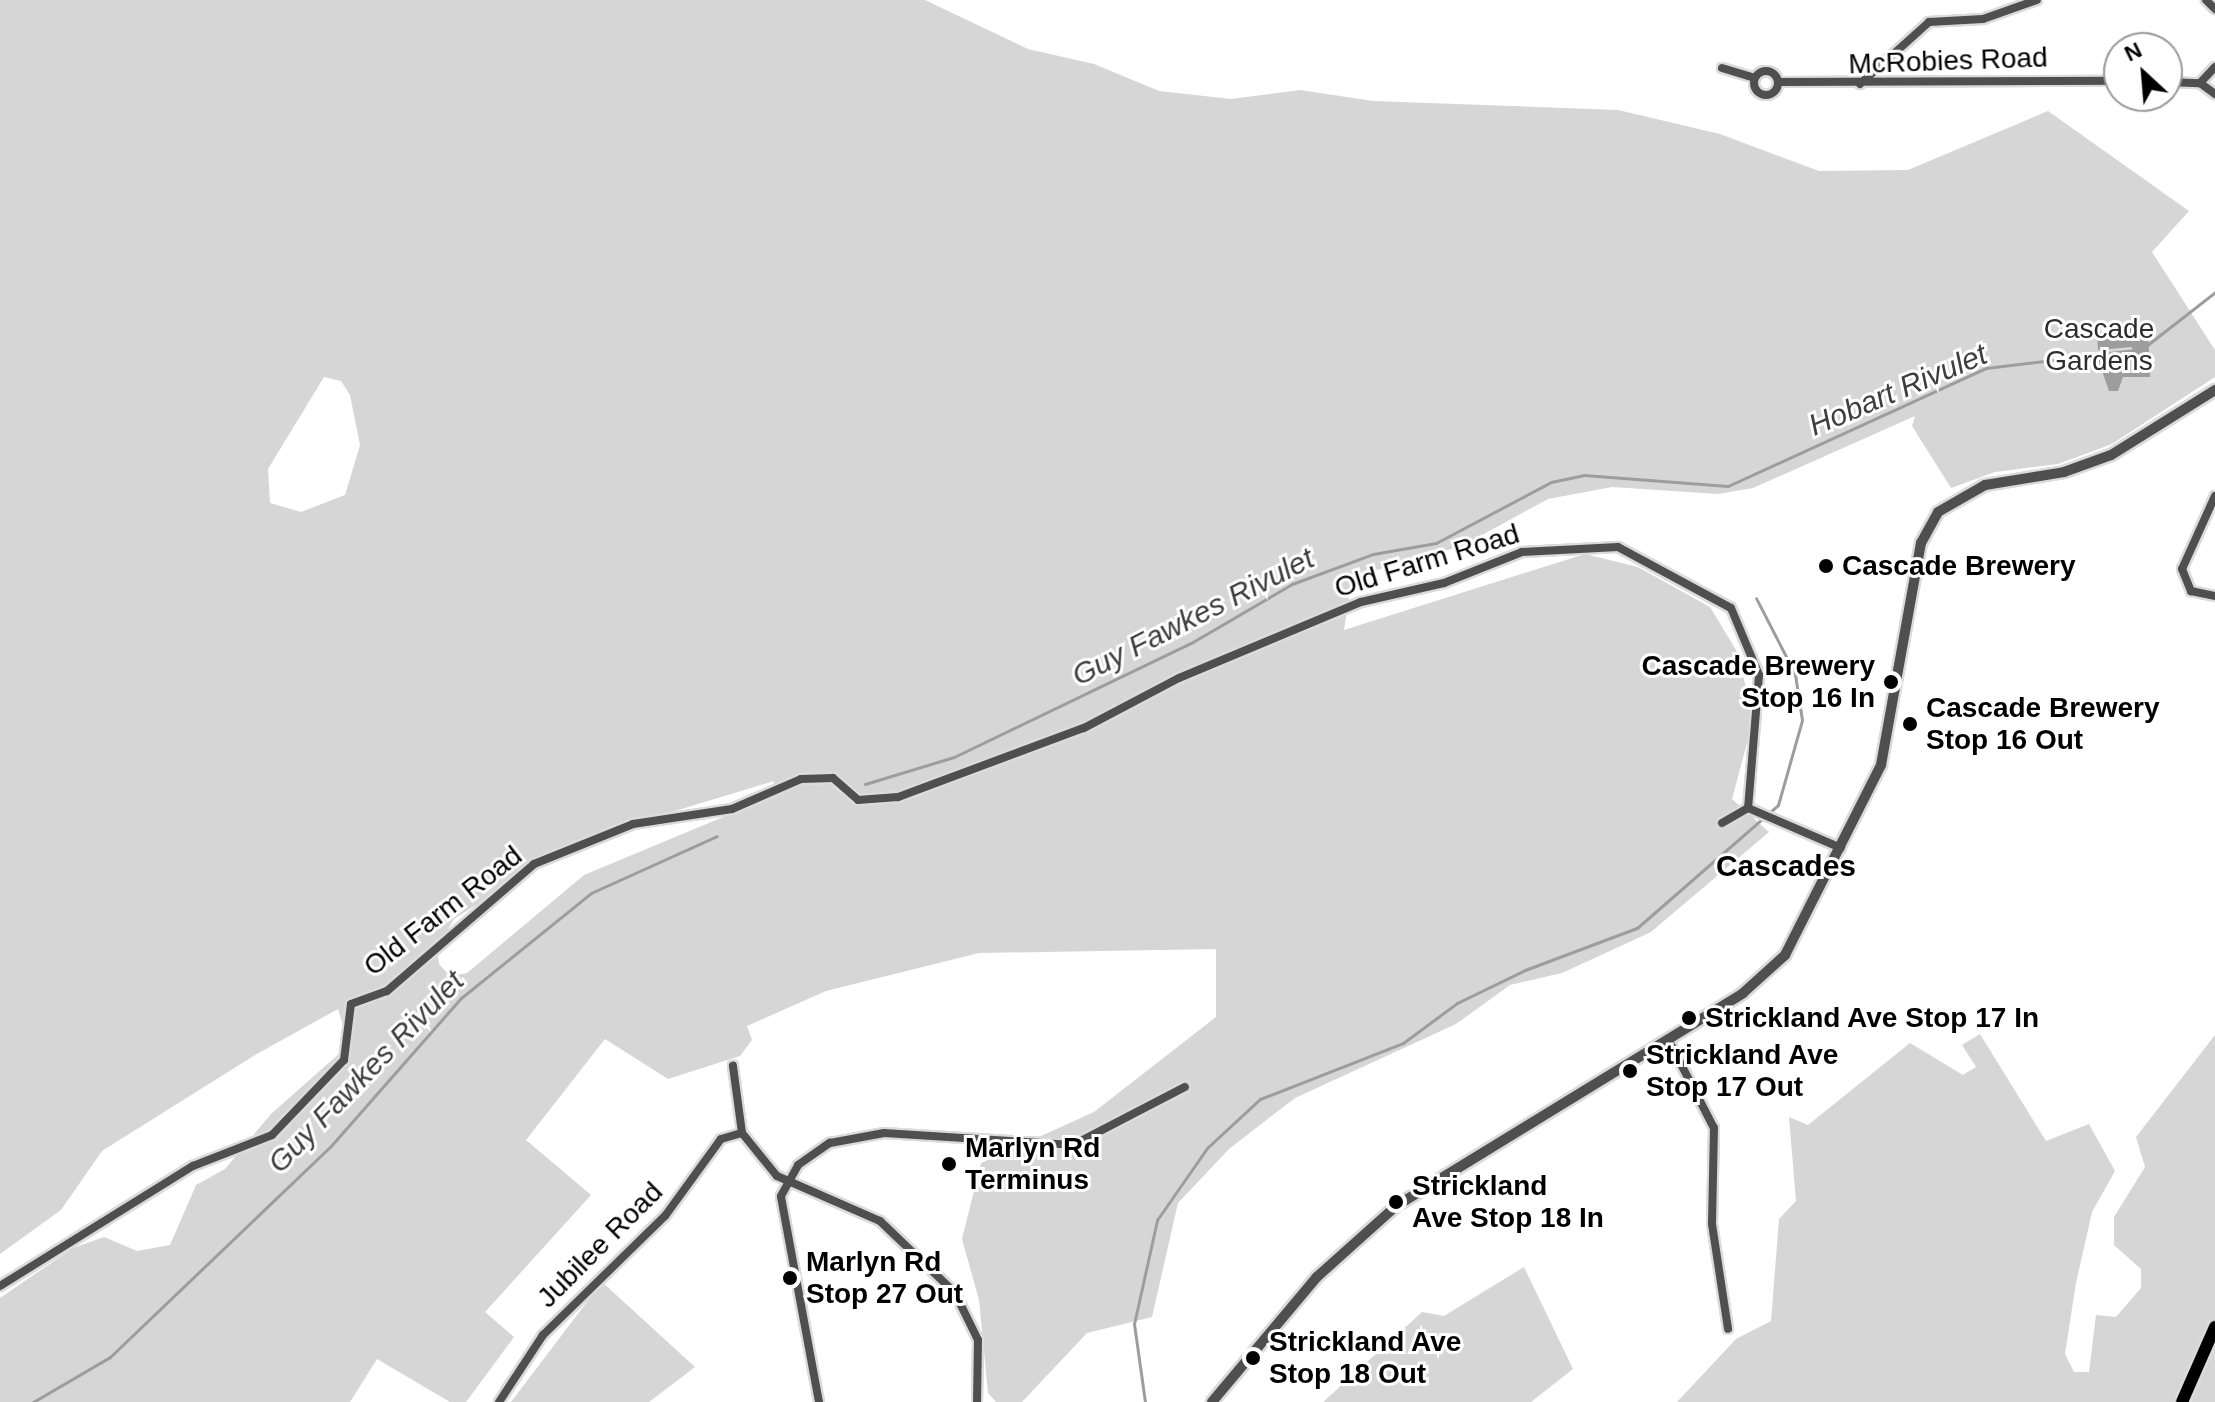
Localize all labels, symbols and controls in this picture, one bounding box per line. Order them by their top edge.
north arrow [2103,32,2183,112]
text: N [2121,37,2146,66]
street label: McRobies Road [1848,41,2048,81]
park label: Cascade Gardens [2044,312,2154,378]
water label: Hobart Rivulet [1803,336,1993,444]
street label: Old Farm Road [1331,517,1523,605]
water label: Guy Fawkes Rivulet [1066,540,1320,694]
place label: Cascade Brewery [1842,549,2075,583]
marker: Cascade Brewery [1817,557,1835,575]
place label: Cascade Brewery Stop 16 In [1642,649,1875,715]
marker: Cascade Brewery Stop 16 In [1882,673,1900,691]
place label: Cascade Brewery Stop 16 Out [1926,691,2159,757]
marker: Cascade Brewery Stop 16 Out [1901,715,1919,733]
street label: Old Farm Road [357,839,529,983]
district label: Cascades [1716,848,1856,884]
water label: Guy Fawkes Rivulet [260,964,472,1180]
place label: Strickland Ave Stop 17 In [1705,1001,2040,1035]
marker: Strickland Ave Stop 17 In [1680,1009,1698,1027]
place label: Strickland Ave Stop 17 Out [1646,1038,1839,1104]
marker: Strickland Ave Stop 17 Out [1621,1062,1639,1080]
place label: Marlyn Rd Terminus [965,1131,1100,1197]
marker: Marlyn Rd Terminus [940,1155,958,1173]
place label: Strickland Ave Stop 18 In [1412,1169,1604,1235]
street label: Jubilee Road [530,1175,670,1315]
marker: Strickland Ave Stop 18 In [1387,1193,1405,1211]
place label: Marlyn Rd Stop 27 Out [806,1245,963,1311]
marker: Marlyn Rd Stop 27 Out [781,1269,799,1287]
place label: Strickland Ave Stop 18 Out [1269,1325,1462,1391]
marker: Strickland Ave Stop 18 Out [1244,1349,1262,1367]

